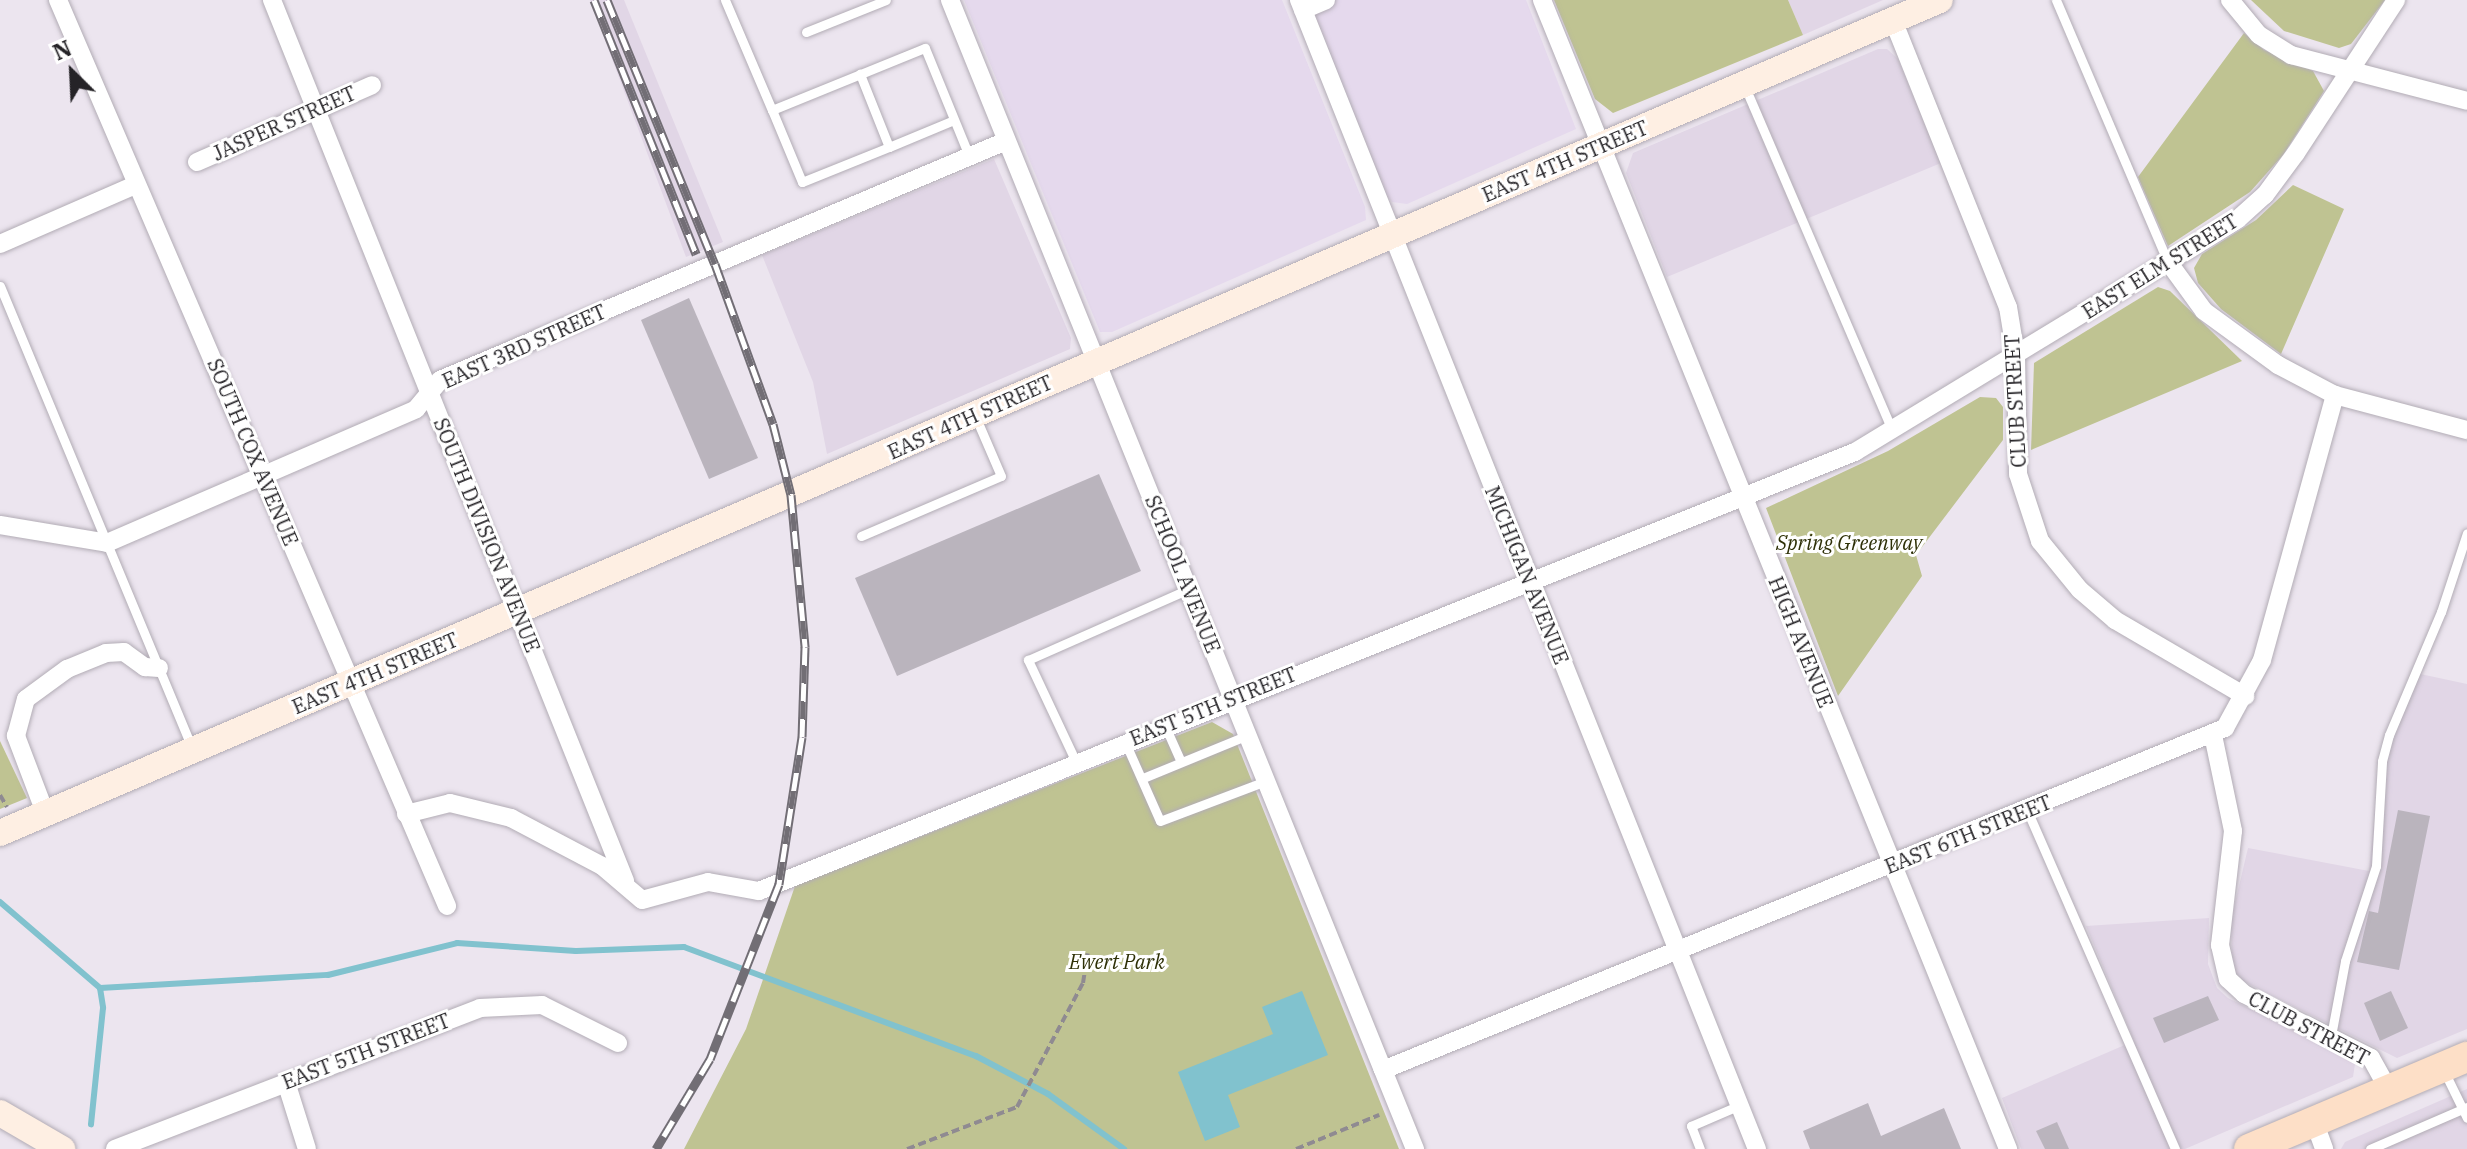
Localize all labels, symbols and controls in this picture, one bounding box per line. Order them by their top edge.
north arrow [32,32,112,112]
text: N [48,33,76,66]
street label: JASPER STREET [209,81,359,165]
street label: EAST 4TH STREET [1478,115,1652,207]
street label: EAST ELM STREET [2078,208,2242,324]
street label: EAST 3RD STREET [438,299,610,393]
street label: CLUB STREET [2000,334,2030,468]
street label: SOUTH COX AVENUE [203,355,303,549]
street label: EAST 4TH STREET [884,370,1056,464]
street label: SOUTH DIVISION AVENUE [429,414,545,656]
street label: MICHIGAN AVENUE [1480,482,1574,668]
street label: SCHOOL AVENUE [1140,492,1226,656]
park label: Spring Greenway [1776,530,1922,554]
street label: HIGH AVENUE [1764,573,1838,711]
street label: EAST 4TH STREET [288,627,462,719]
street label: EAST 5TH STREET [1126,662,1300,750]
street label: EAST 6TH STREET [1881,790,2055,878]
park label: Ewert Park [1069,949,1165,973]
street label: CLUB STREET [2244,986,2374,1070]
street label: EAST 5TH STREET [279,1008,453,1094]

